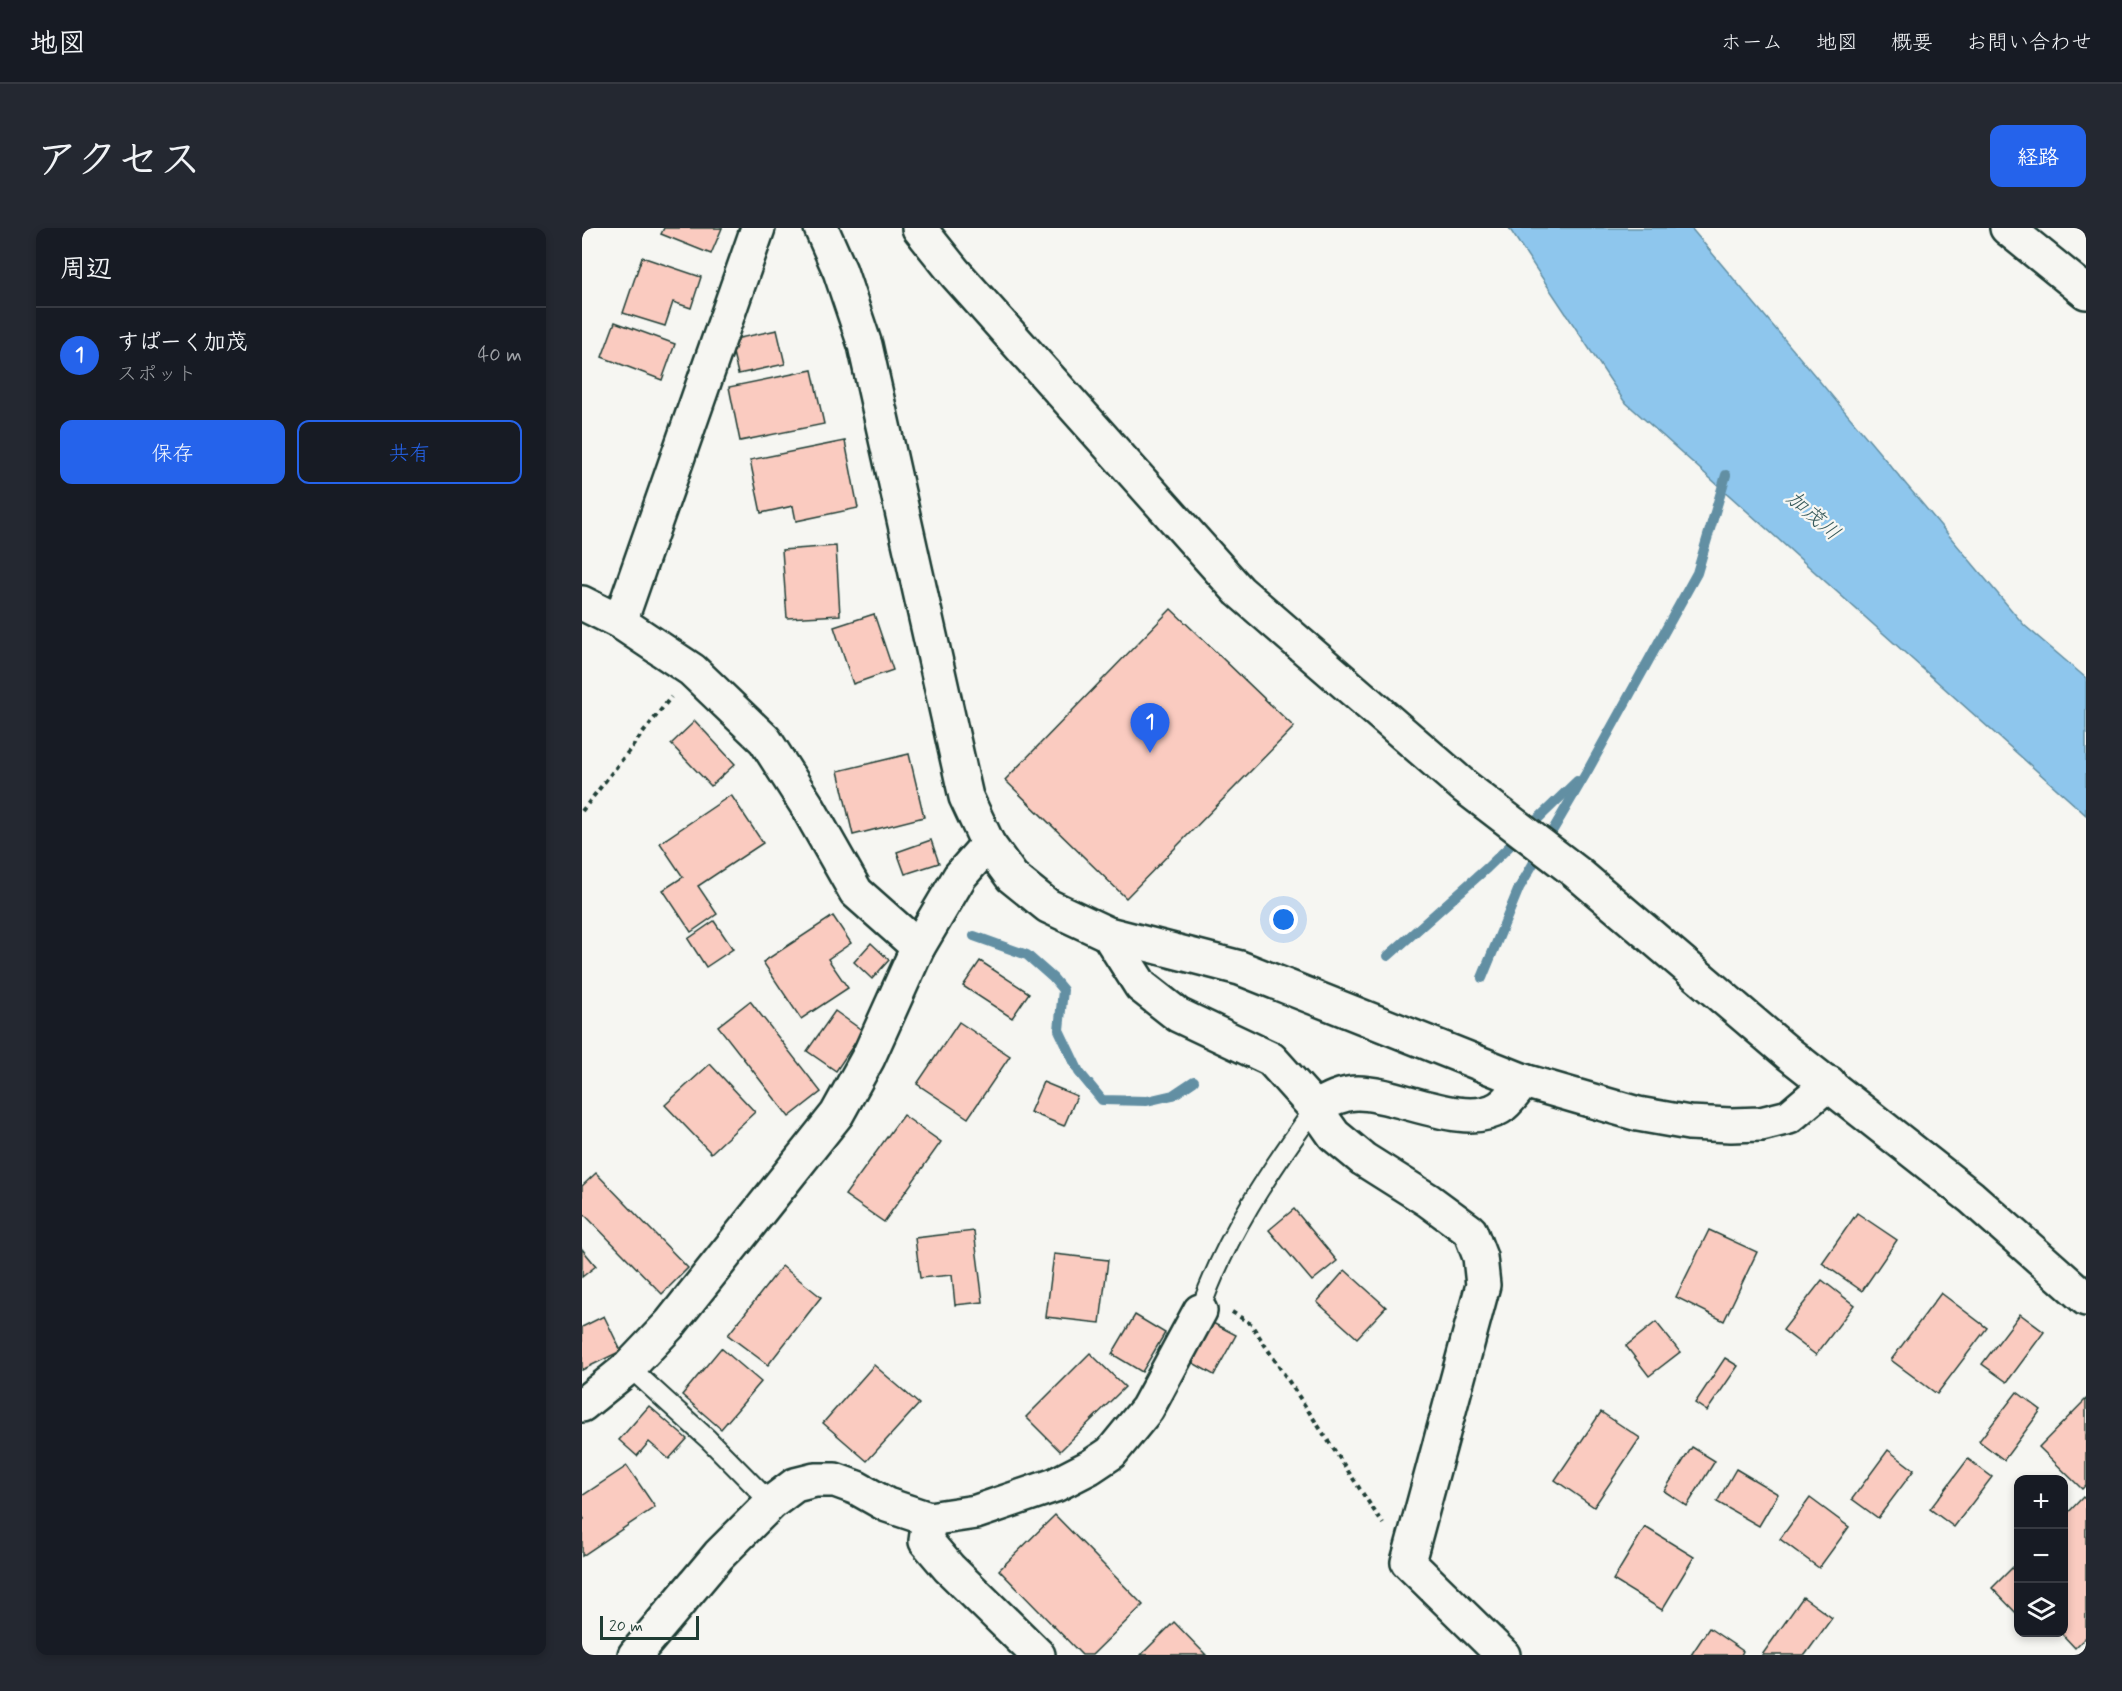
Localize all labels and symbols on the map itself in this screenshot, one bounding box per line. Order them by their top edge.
water label: 加茂川 [1780,485,1846,547]
pin: 1 [1130,704,1170,753]
your location [1269,905,1298,934]
scale bar [600,1613,699,1640]

